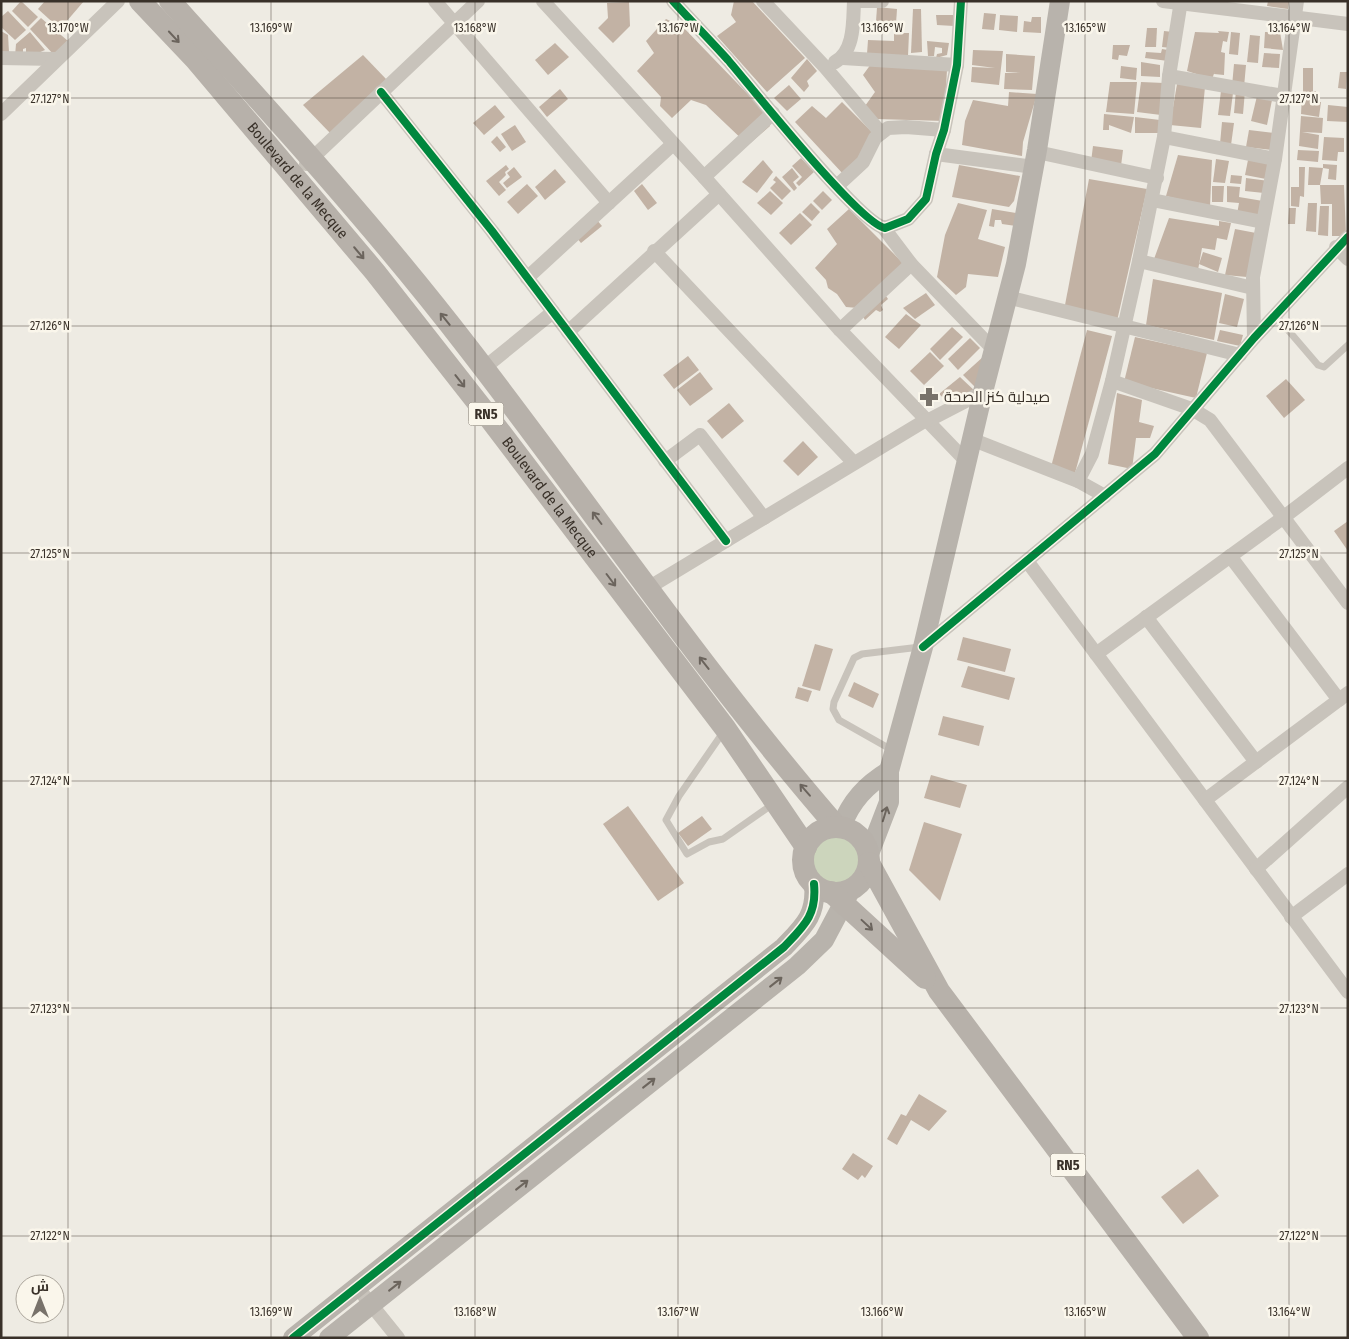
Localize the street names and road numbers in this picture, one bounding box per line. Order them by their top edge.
street label: Boulevard de la Mecque [243,119,352,242]
road number: RN5 [468,402,504,426]
street label: Boulevard de la Mecque [498,434,601,561]
road number: RN5 [1050,1154,1086,1176]

